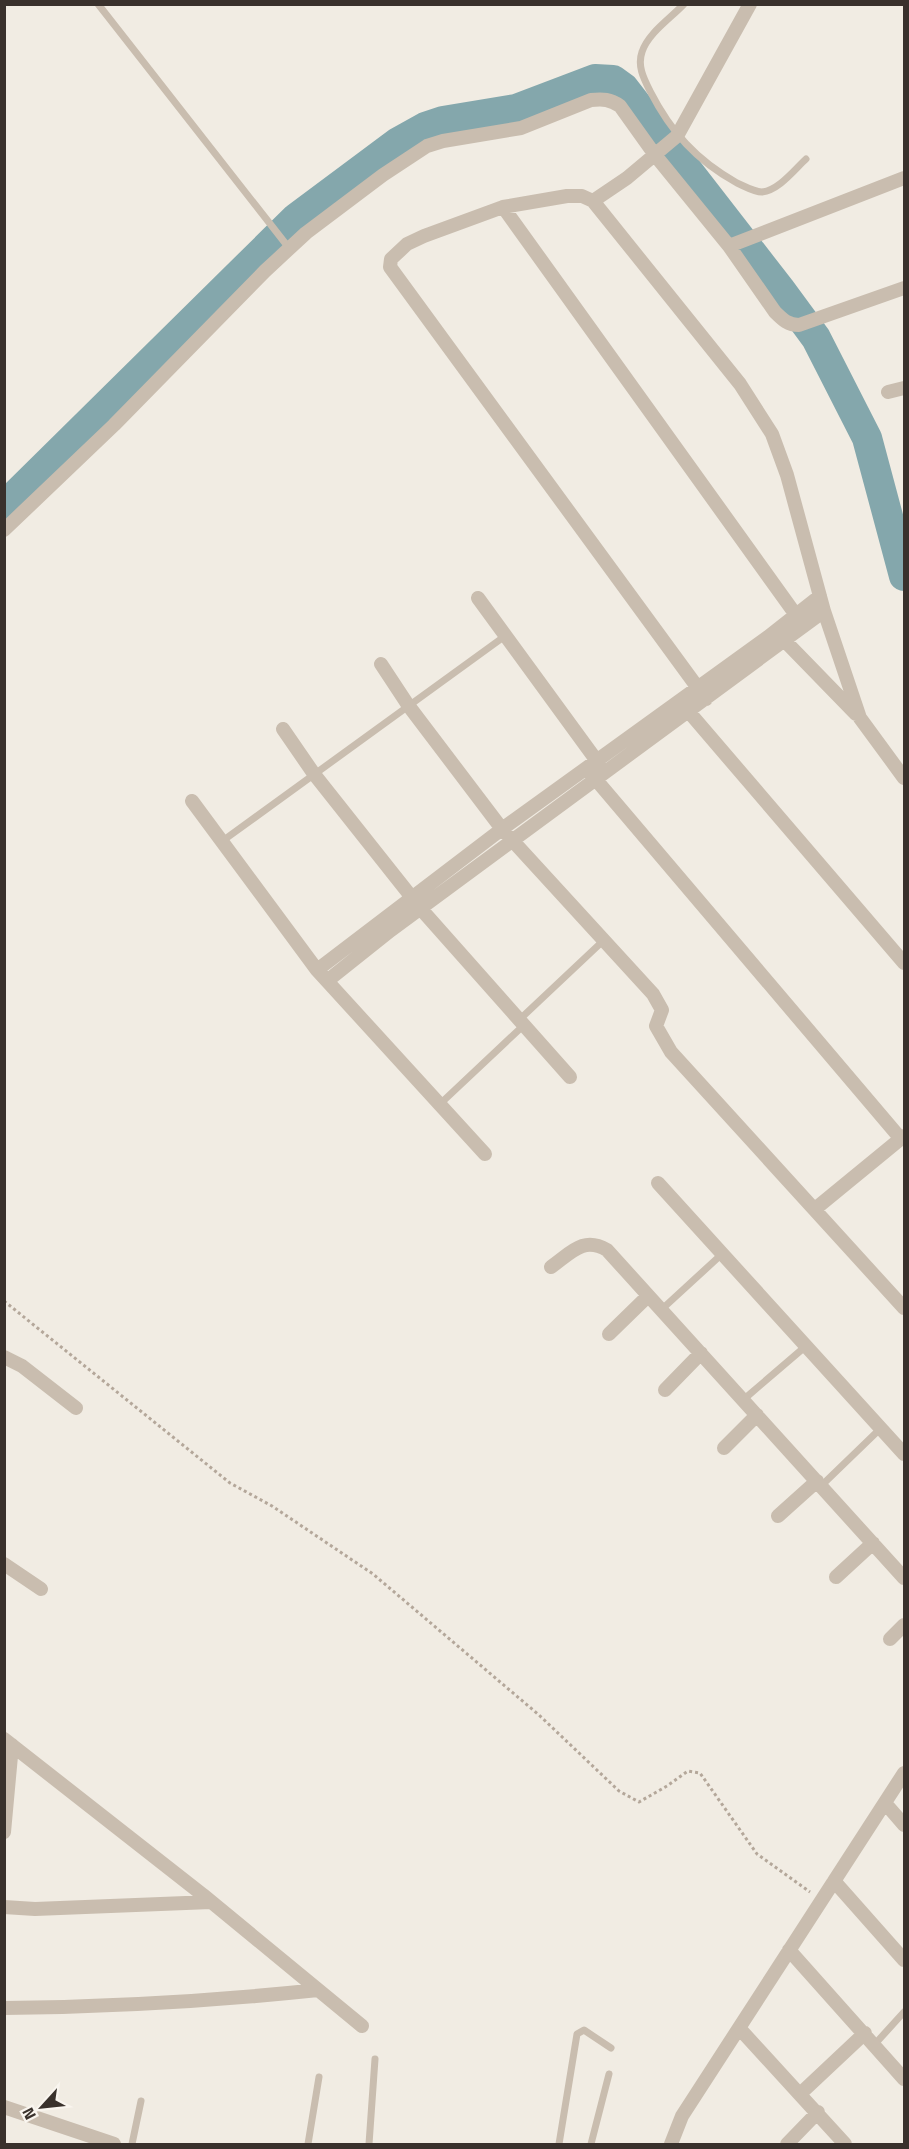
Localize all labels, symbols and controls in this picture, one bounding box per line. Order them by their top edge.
north arrow [12,2077,72,2137]
text: N [15,2103,42,2124]

